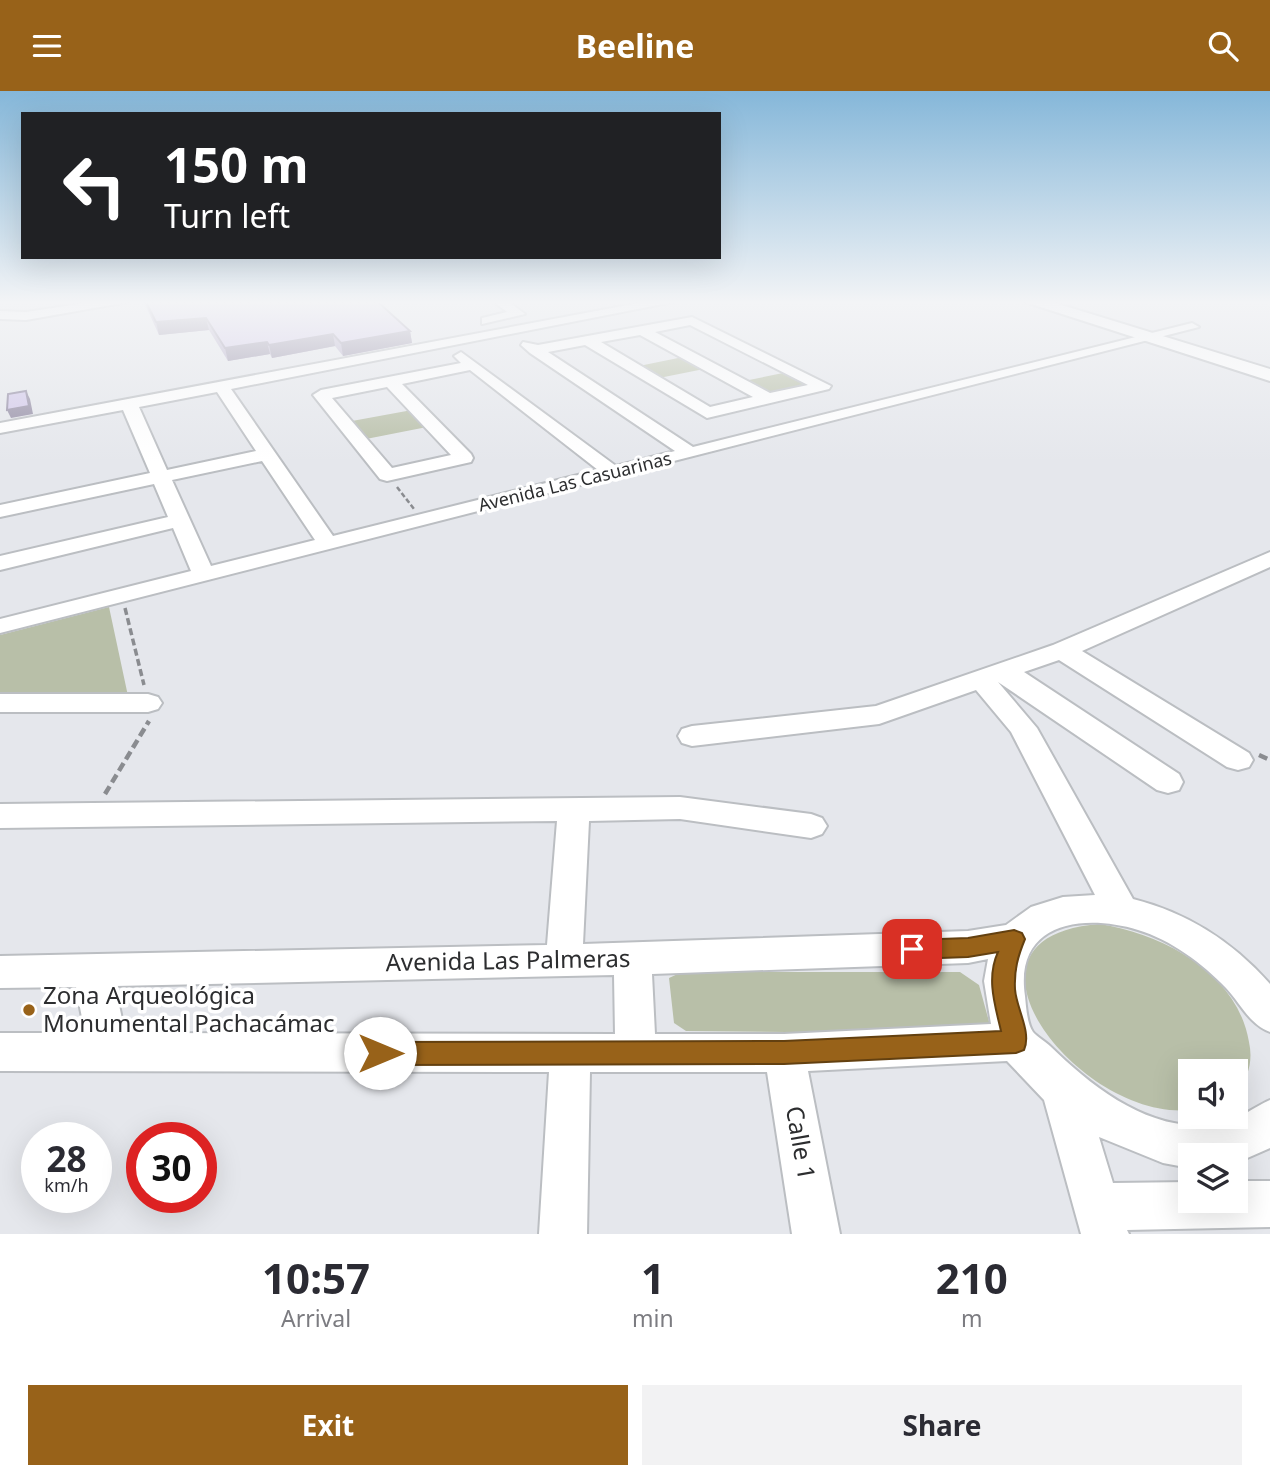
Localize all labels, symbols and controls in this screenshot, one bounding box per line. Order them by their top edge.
text: Beeline [576,24,694,67]
icon: menu [28,27,66,65]
icon: search [1204,27,1242,65]
text: 150 m [164,131,309,197]
icon: left [49,140,140,231]
text: Turn left [164,194,290,237]
street label: Avenida Las Casuarinas [476,445,674,517]
pin [882,919,942,979]
icon: arrive [893,930,931,968]
street label: Avenida Las Palmeras [385,941,631,978]
place label: Zona Arqueológica Monumental Pachacámac [43,978,335,1039]
marker: Zona Arqueológica Monumental Pachacámac [21,1002,37,1018]
position arrow [343,1016,417,1090]
map controls [1178,1059,1248,1213]
button: sound [1178,1059,1248,1129]
street label: Calle 1 [779,1103,824,1182]
speed limit sign: 30 [126,1122,217,1213]
text: 28 [46,1135,87,1182]
button: layers [1178,1143,1248,1213]
text: km/h [44,1173,89,1197]
text: 10:57 [262,1249,370,1306]
text: 1 [641,1249,665,1306]
text: 210 [936,1249,1008,1306]
text: Arrival [281,1302,351,1334]
text: min [632,1302,674,1334]
text: m [961,1302,983,1334]
button: Exit [28,1385,628,1465]
button: Share [642,1385,1242,1465]

